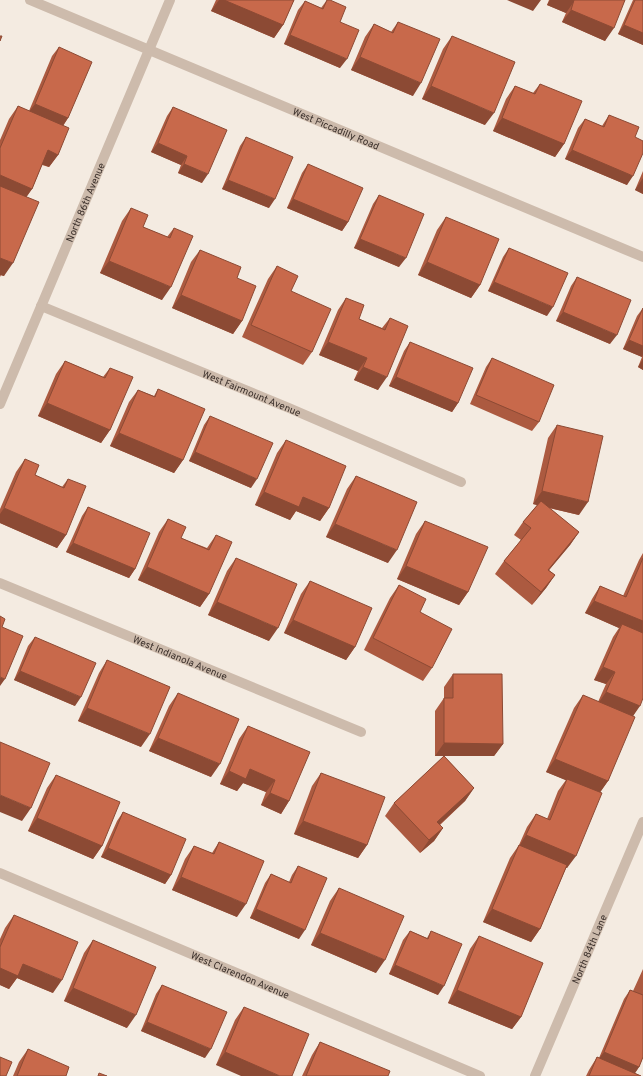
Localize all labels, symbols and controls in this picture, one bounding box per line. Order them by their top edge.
street label: West Piccadilly Road [290,106,381,154]
street label: North 86th Avenue [64,161,109,244]
street label: West Fairmount Avenue [200,368,302,420]
street label: West Indianola Avenue [130,633,229,684]
street label: North 84th Lane [570,913,611,986]
street label: West Clarendon Avenue [189,949,291,1003]

